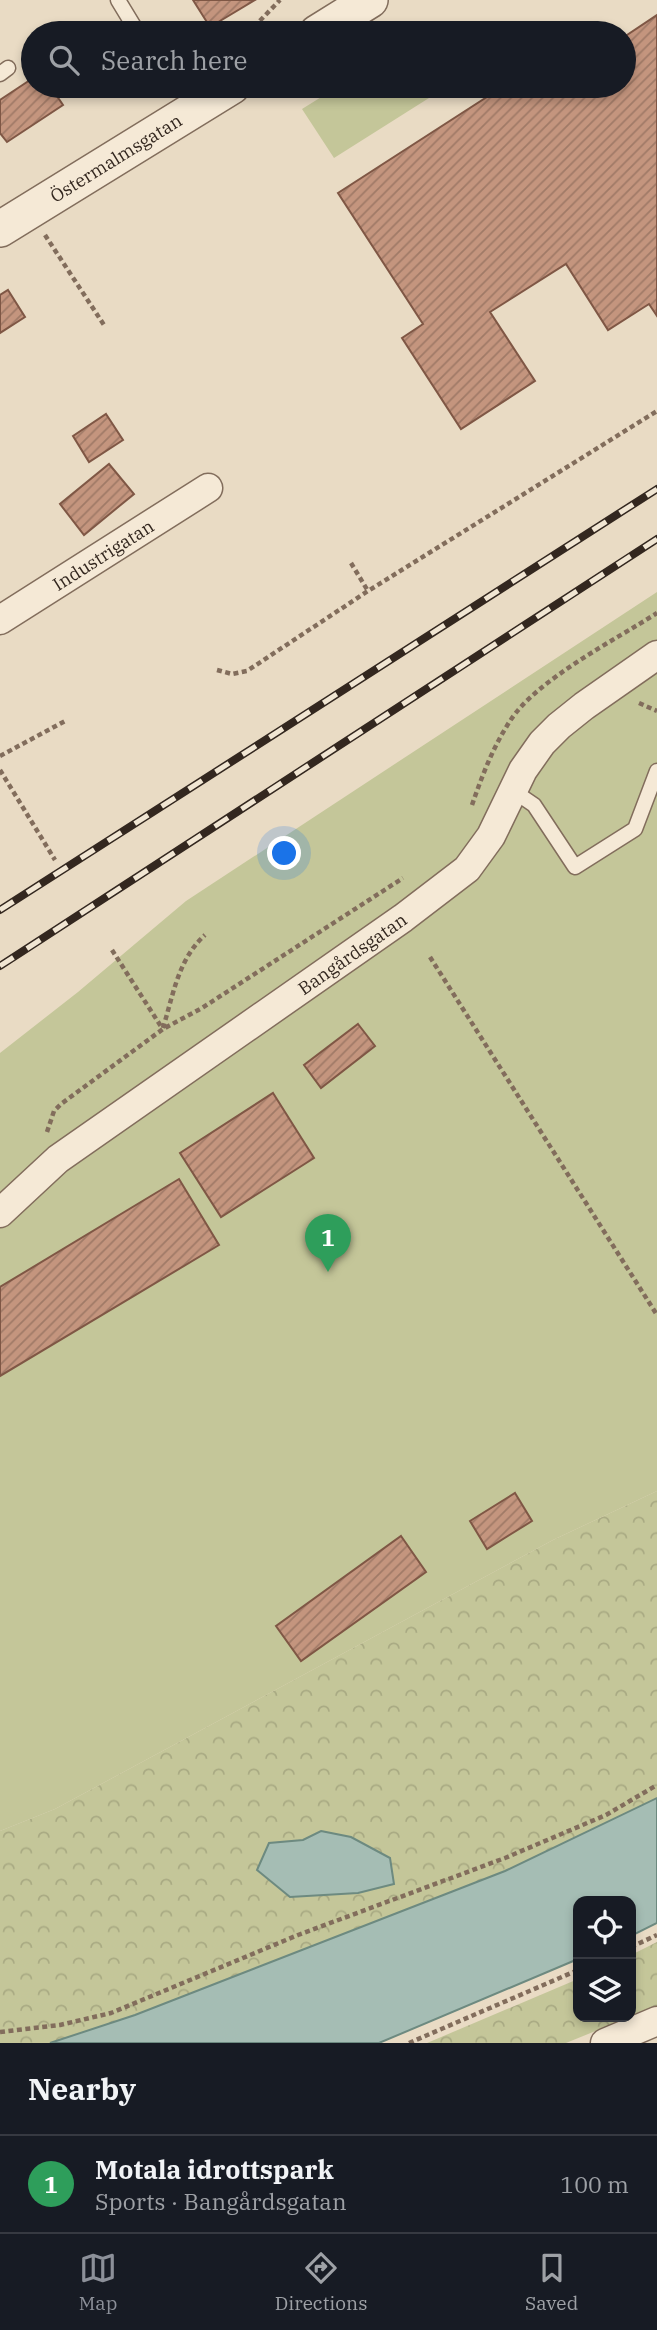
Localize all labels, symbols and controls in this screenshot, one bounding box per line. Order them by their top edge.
search box [21,21,636,98]
icon: search [45,41,83,79]
text: Search here [101,43,247,77]
street label: Östermalmsgatan [46,108,186,207]
street label: Industrigatan [48,514,158,595]
your location [267,836,301,870]
street label: Bangårdsgatan [293,908,411,1000]
pin: 1 [305,1214,351,1272]
map controls [573,1896,636,2022]
button: locate [573,1896,636,1959]
button: layers [573,1959,636,2022]
text: Nearby [28,2069,136,2108]
text: Motala idrottspark [95,2152,334,2186]
text: 1 [44,2169,58,2199]
text: 100 m [560,2169,629,2199]
text: Sports · Bangårdsgatan [95,2186,347,2216]
tab: Map [79,2249,117,2315]
tab: Directions [275,2249,368,2315]
tab: Saved [525,2249,578,2315]

